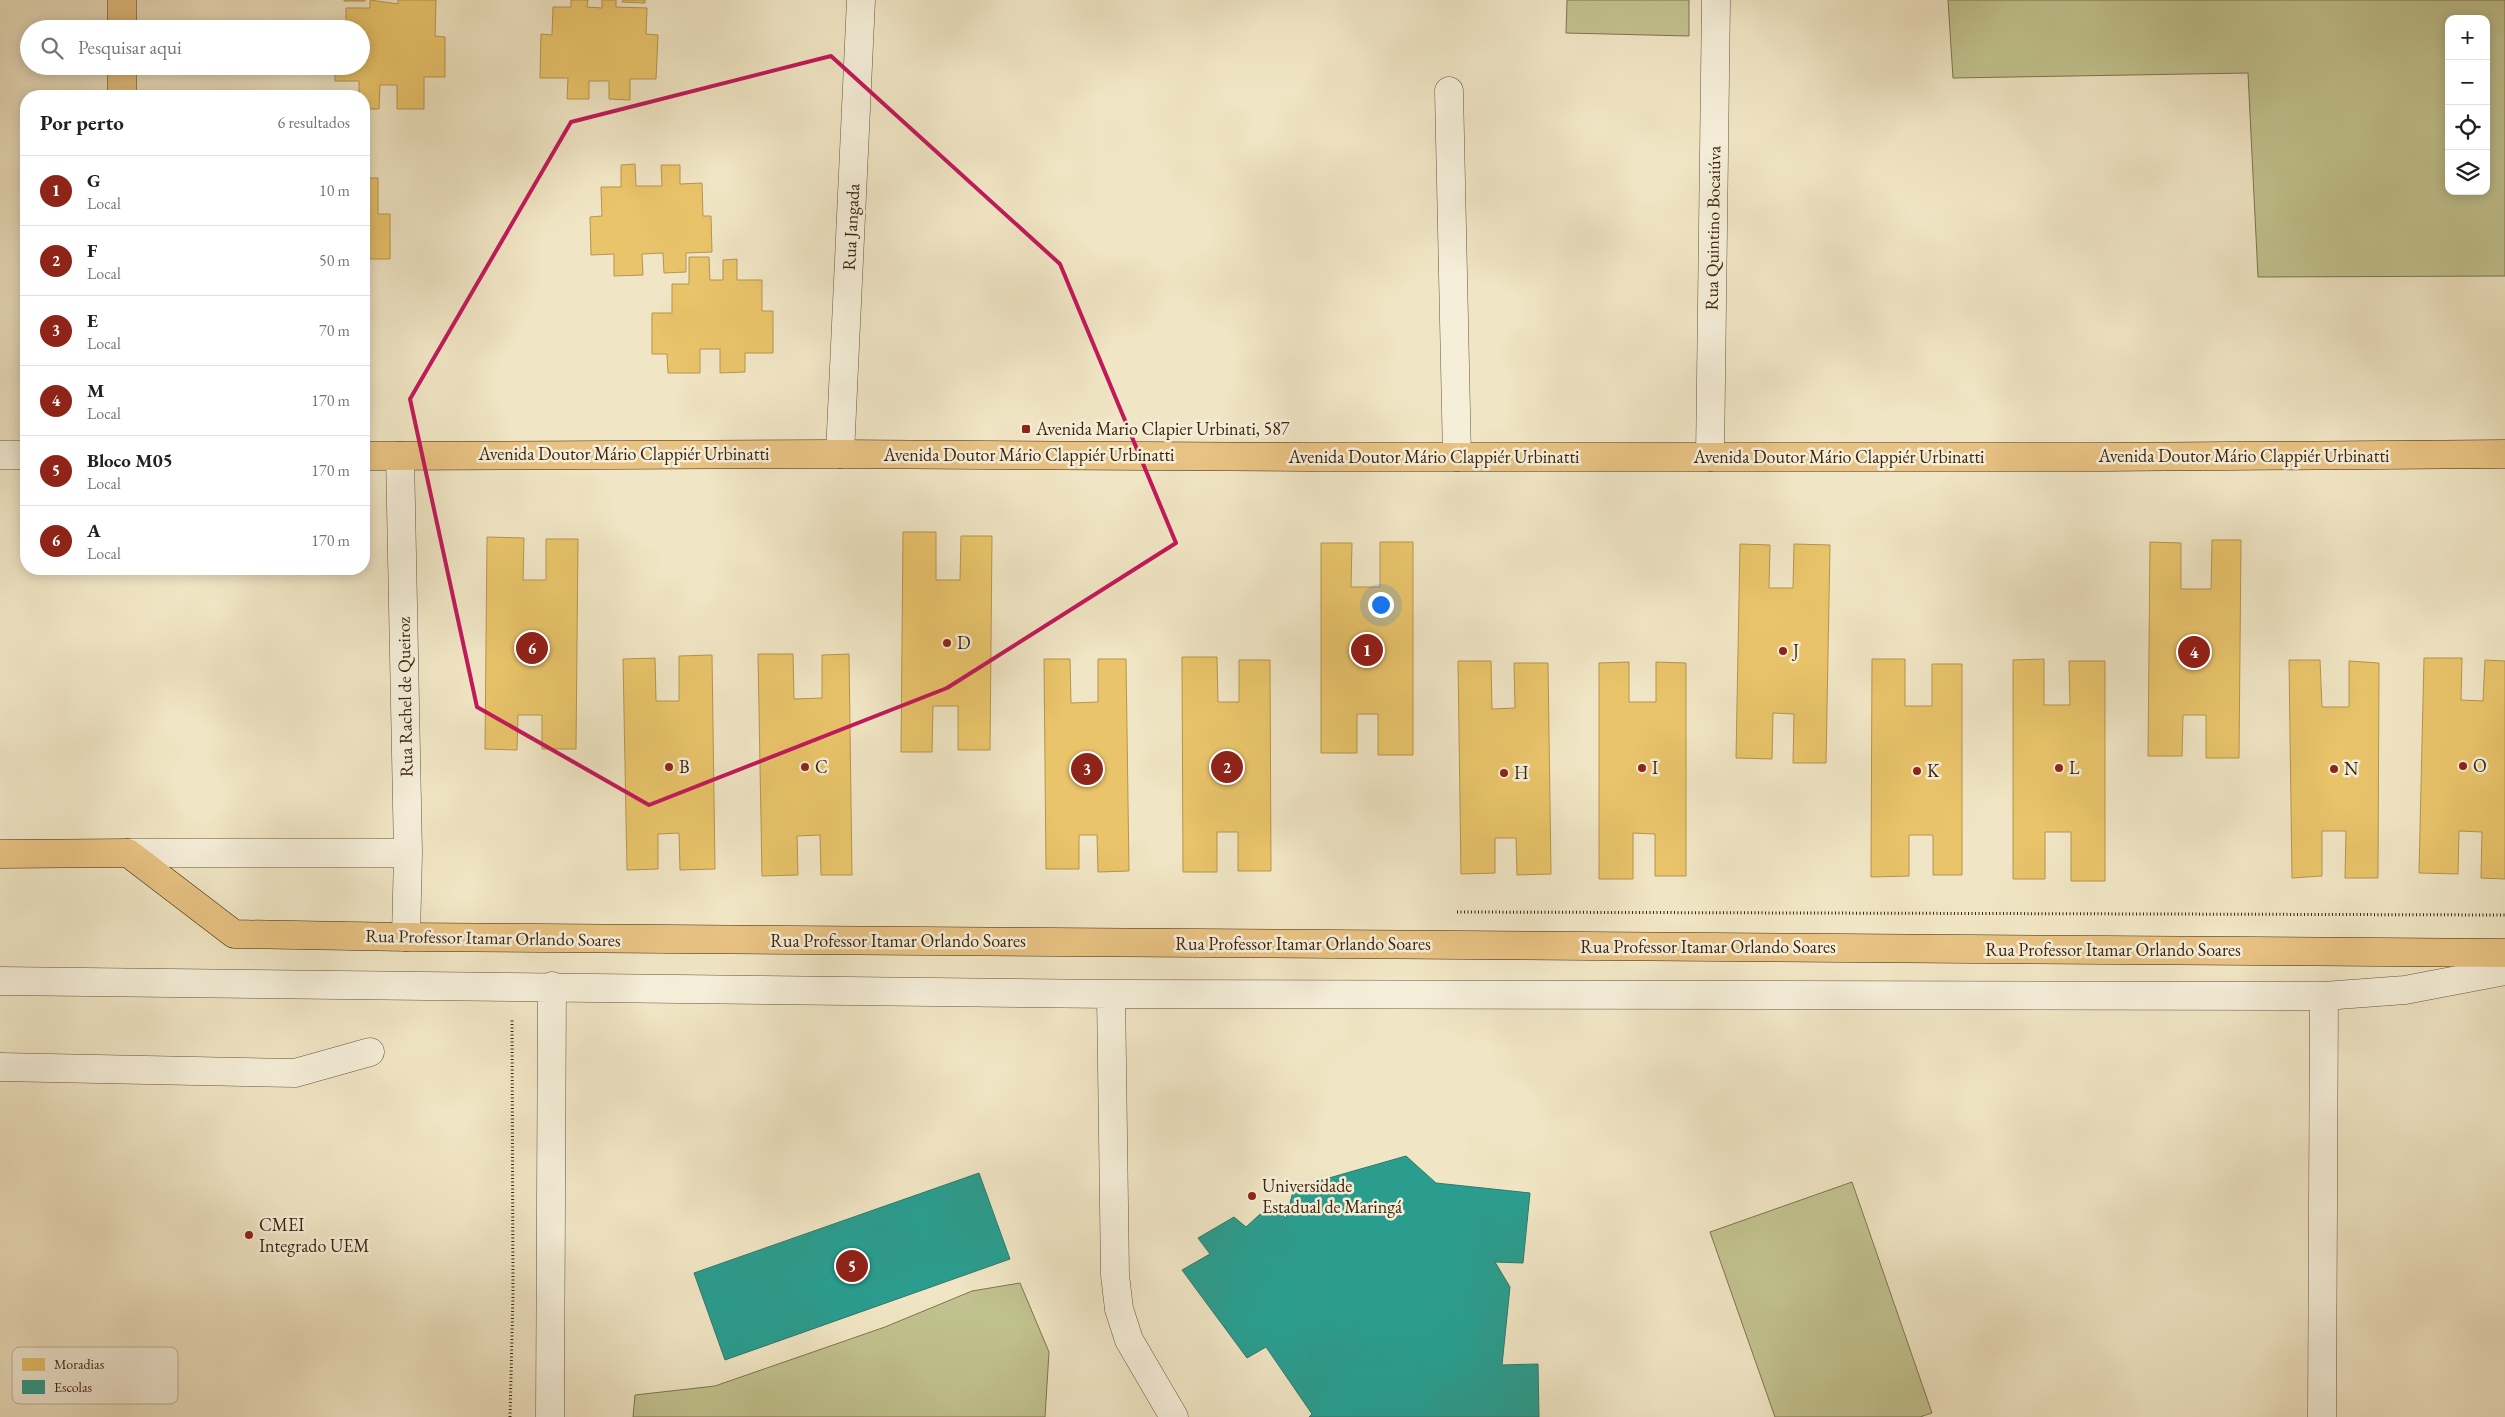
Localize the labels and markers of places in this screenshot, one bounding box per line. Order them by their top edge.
place label: Avenida Mario Clapier Urbinati, 587 [1035,417,1290,440]
marker: Avenida Mario Clapier Urbinati, 587 [1020,423,1032,435]
pin: 6 [516,629,548,667]
place label: D [957,631,971,654]
pin: 1 [1351,631,1383,669]
pin: 4 [2178,633,2210,671]
marker: D [941,637,953,649]
place label: J [1791,639,1799,662]
marker: J [1777,645,1789,657]
pin: 2 [1211,748,1243,786]
pin: 3 [1071,750,1103,788]
place label: O [2473,754,2487,777]
place label: B [679,755,690,778]
place label: C [815,755,828,778]
place label: I [1652,756,1658,779]
place label: L [2069,756,2080,779]
place label: N [2344,757,2359,780]
place label: K [1927,759,1940,782]
marker: O [2457,760,2469,772]
marker: B [663,761,675,773]
marker: C [799,761,811,773]
place label: H [1514,761,1529,784]
marker: I [1636,762,1648,774]
marker: L [2053,762,2065,774]
marker: N [2328,763,2340,775]
marker: K [1911,765,1923,777]
marker: H [1498,767,1510,779]
place label: Universidade Estadual de Maringá [1262,1174,1403,1218]
marker: Universidade Estadual de Maringá [1246,1190,1258,1202]
place label: CMEI Integrado UEM [259,1213,370,1257]
marker: CMEI Integrado UEM [243,1229,255,1241]
pin: 5 [836,1247,868,1285]

